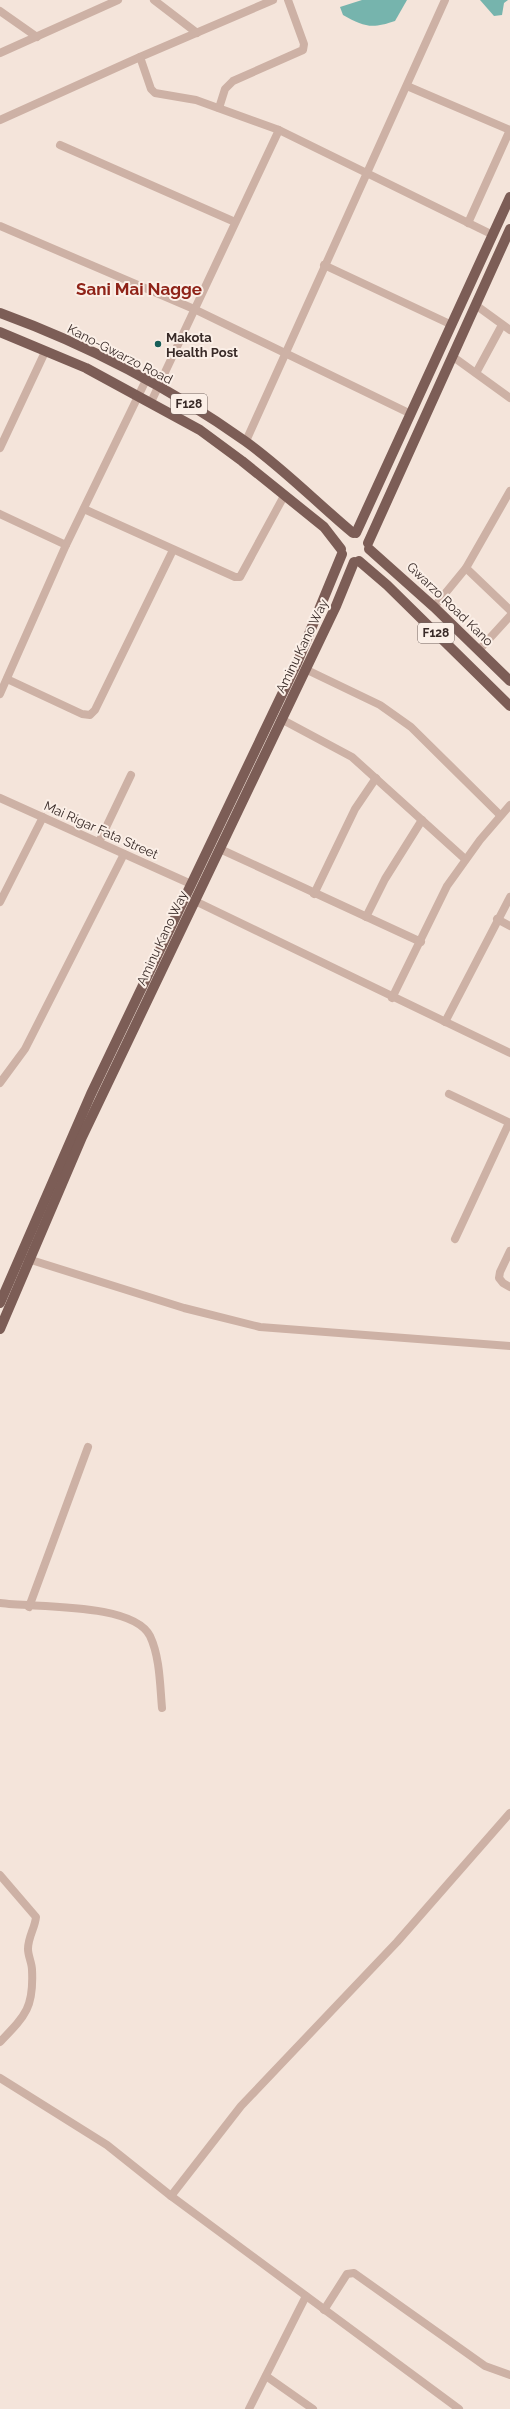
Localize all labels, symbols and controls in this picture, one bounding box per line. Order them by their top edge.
district label: Sani Mai Nagge [76,279,202,299]
street label: Kano-Gwarzo Road [65,321,175,387]
place label: Makota Health Post [166,330,238,360]
marker: Makota Health Post [153,339,163,349]
road number: F128 [171,394,207,414]
street label: Gwarzo Road Kano [404,559,496,649]
street label: Aminu Kano Way [273,597,331,695]
road number: F128 [418,623,454,643]
street label: Mai Rigar Fata Street [42,798,161,862]
street label: Aminu Kano Way [134,888,190,988]

